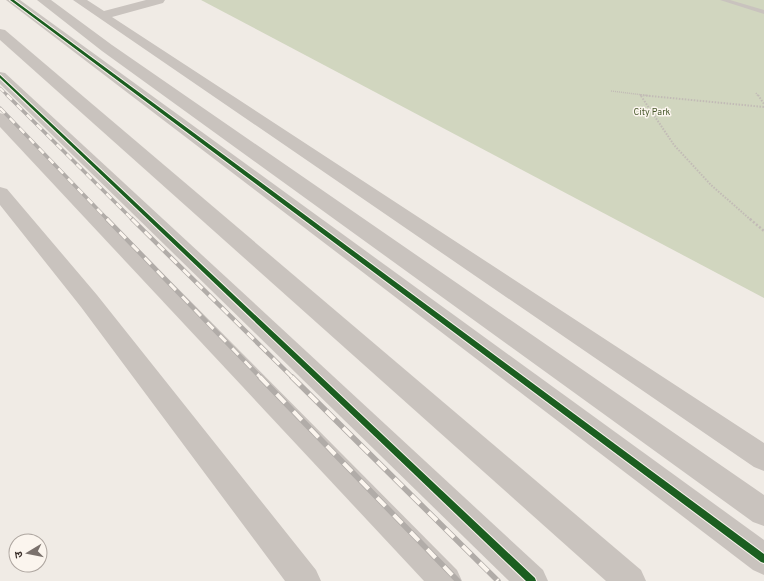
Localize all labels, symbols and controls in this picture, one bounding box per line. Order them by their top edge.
park label: City Park [634,107,671,118]
north arrow [8,533,48,573]
text: उ [12,550,27,559]

